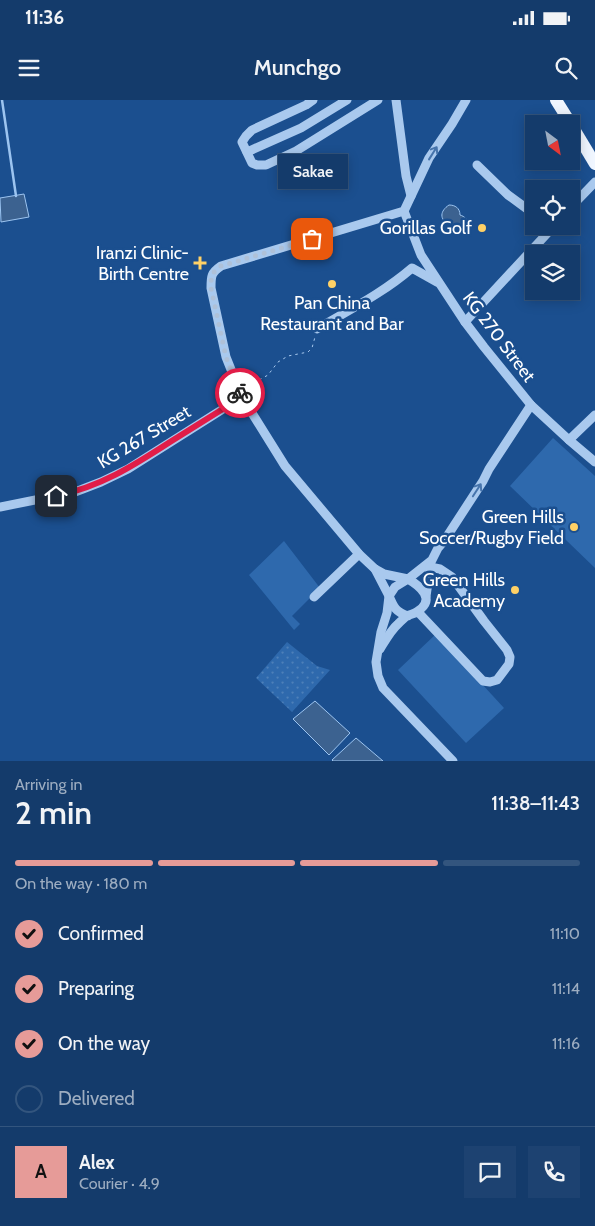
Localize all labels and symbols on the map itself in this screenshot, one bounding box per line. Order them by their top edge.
north arrow [525,115,580,170]
one-way arrow [428,146,438,160]
callout: Sakae [277,154,347,189]
place label: Gorillas Golf [380,217,472,239]
pin [291,218,333,260]
marker: Gorillas Golf [476,222,488,234]
place label: Iranzi Clinic- Birth Centre [96,242,189,285]
marker: Iranzi Clinic- Birth Centre [193,256,207,270]
marker: Pan China Restaurant and Bar [326,278,338,290]
street label: KG 270 Street [458,288,540,386]
place label: Pan China Restaurant and Bar [260,292,404,335]
courier [215,368,265,418]
street label: KG 267 Street [93,401,195,473]
pin [35,475,77,517]
one-way arrow [473,483,483,497]
place label: Green Hills Soccer/Rugby Field [419,506,564,549]
marker: Green Hills Soccer/Rugby Field [568,521,580,533]
place label: Green Hills Academy [423,569,505,612]
marker: Green Hills Academy [509,584,521,596]

